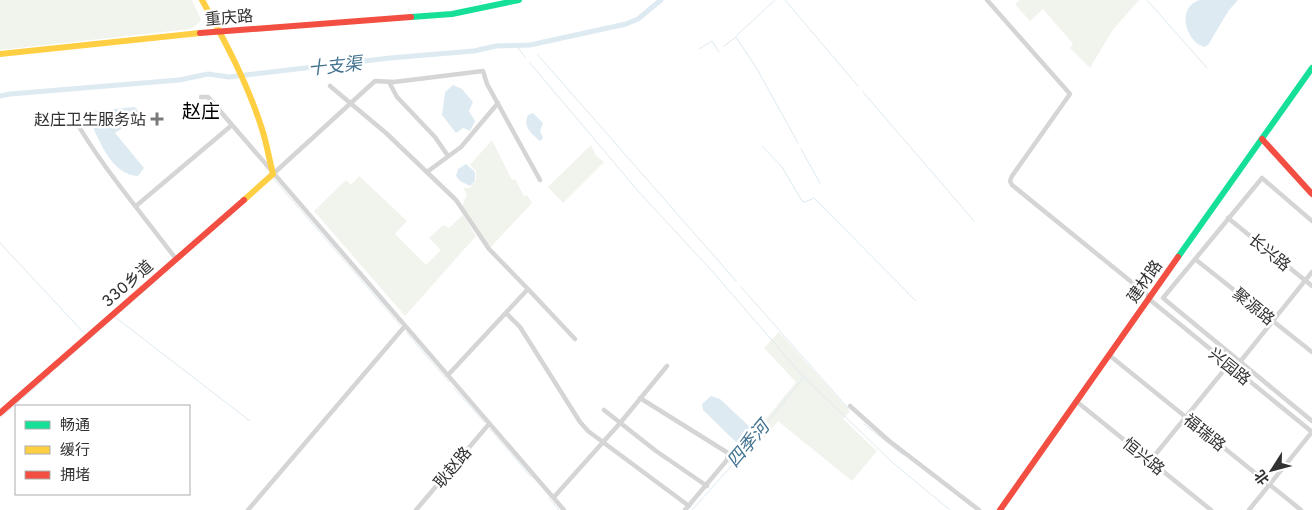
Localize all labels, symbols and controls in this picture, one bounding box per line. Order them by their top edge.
street label: 重庆路 [204,7,254,31]
water label: 十支渠 [307,53,366,82]
district label: 赵庄 [182,101,220,125]
place label: 赵庄卫生服务站 [34,111,146,131]
marker: 赵庄卫生服务站 [150,112,164,126]
street label: 长兴路 [1244,231,1294,276]
street label: 330乡道 [99,257,158,312]
street label: 建材路 [1124,257,1168,308]
street label: 聚源路 [1228,285,1278,330]
street label: 兴园路 [1204,345,1254,390]
legend [15,405,190,495]
street label: 福瑞路 [1179,411,1229,456]
water label: 四季河 [723,415,777,473]
text: 畅通 [60,417,90,436]
street label: 恒兴路 [1118,435,1168,480]
text: 缓行 [60,442,90,461]
street label: 耿赵路 [430,443,477,493]
north arrow [1247,445,1297,495]
text: 北 [1252,466,1274,487]
text: 拥堵 [60,467,90,486]

